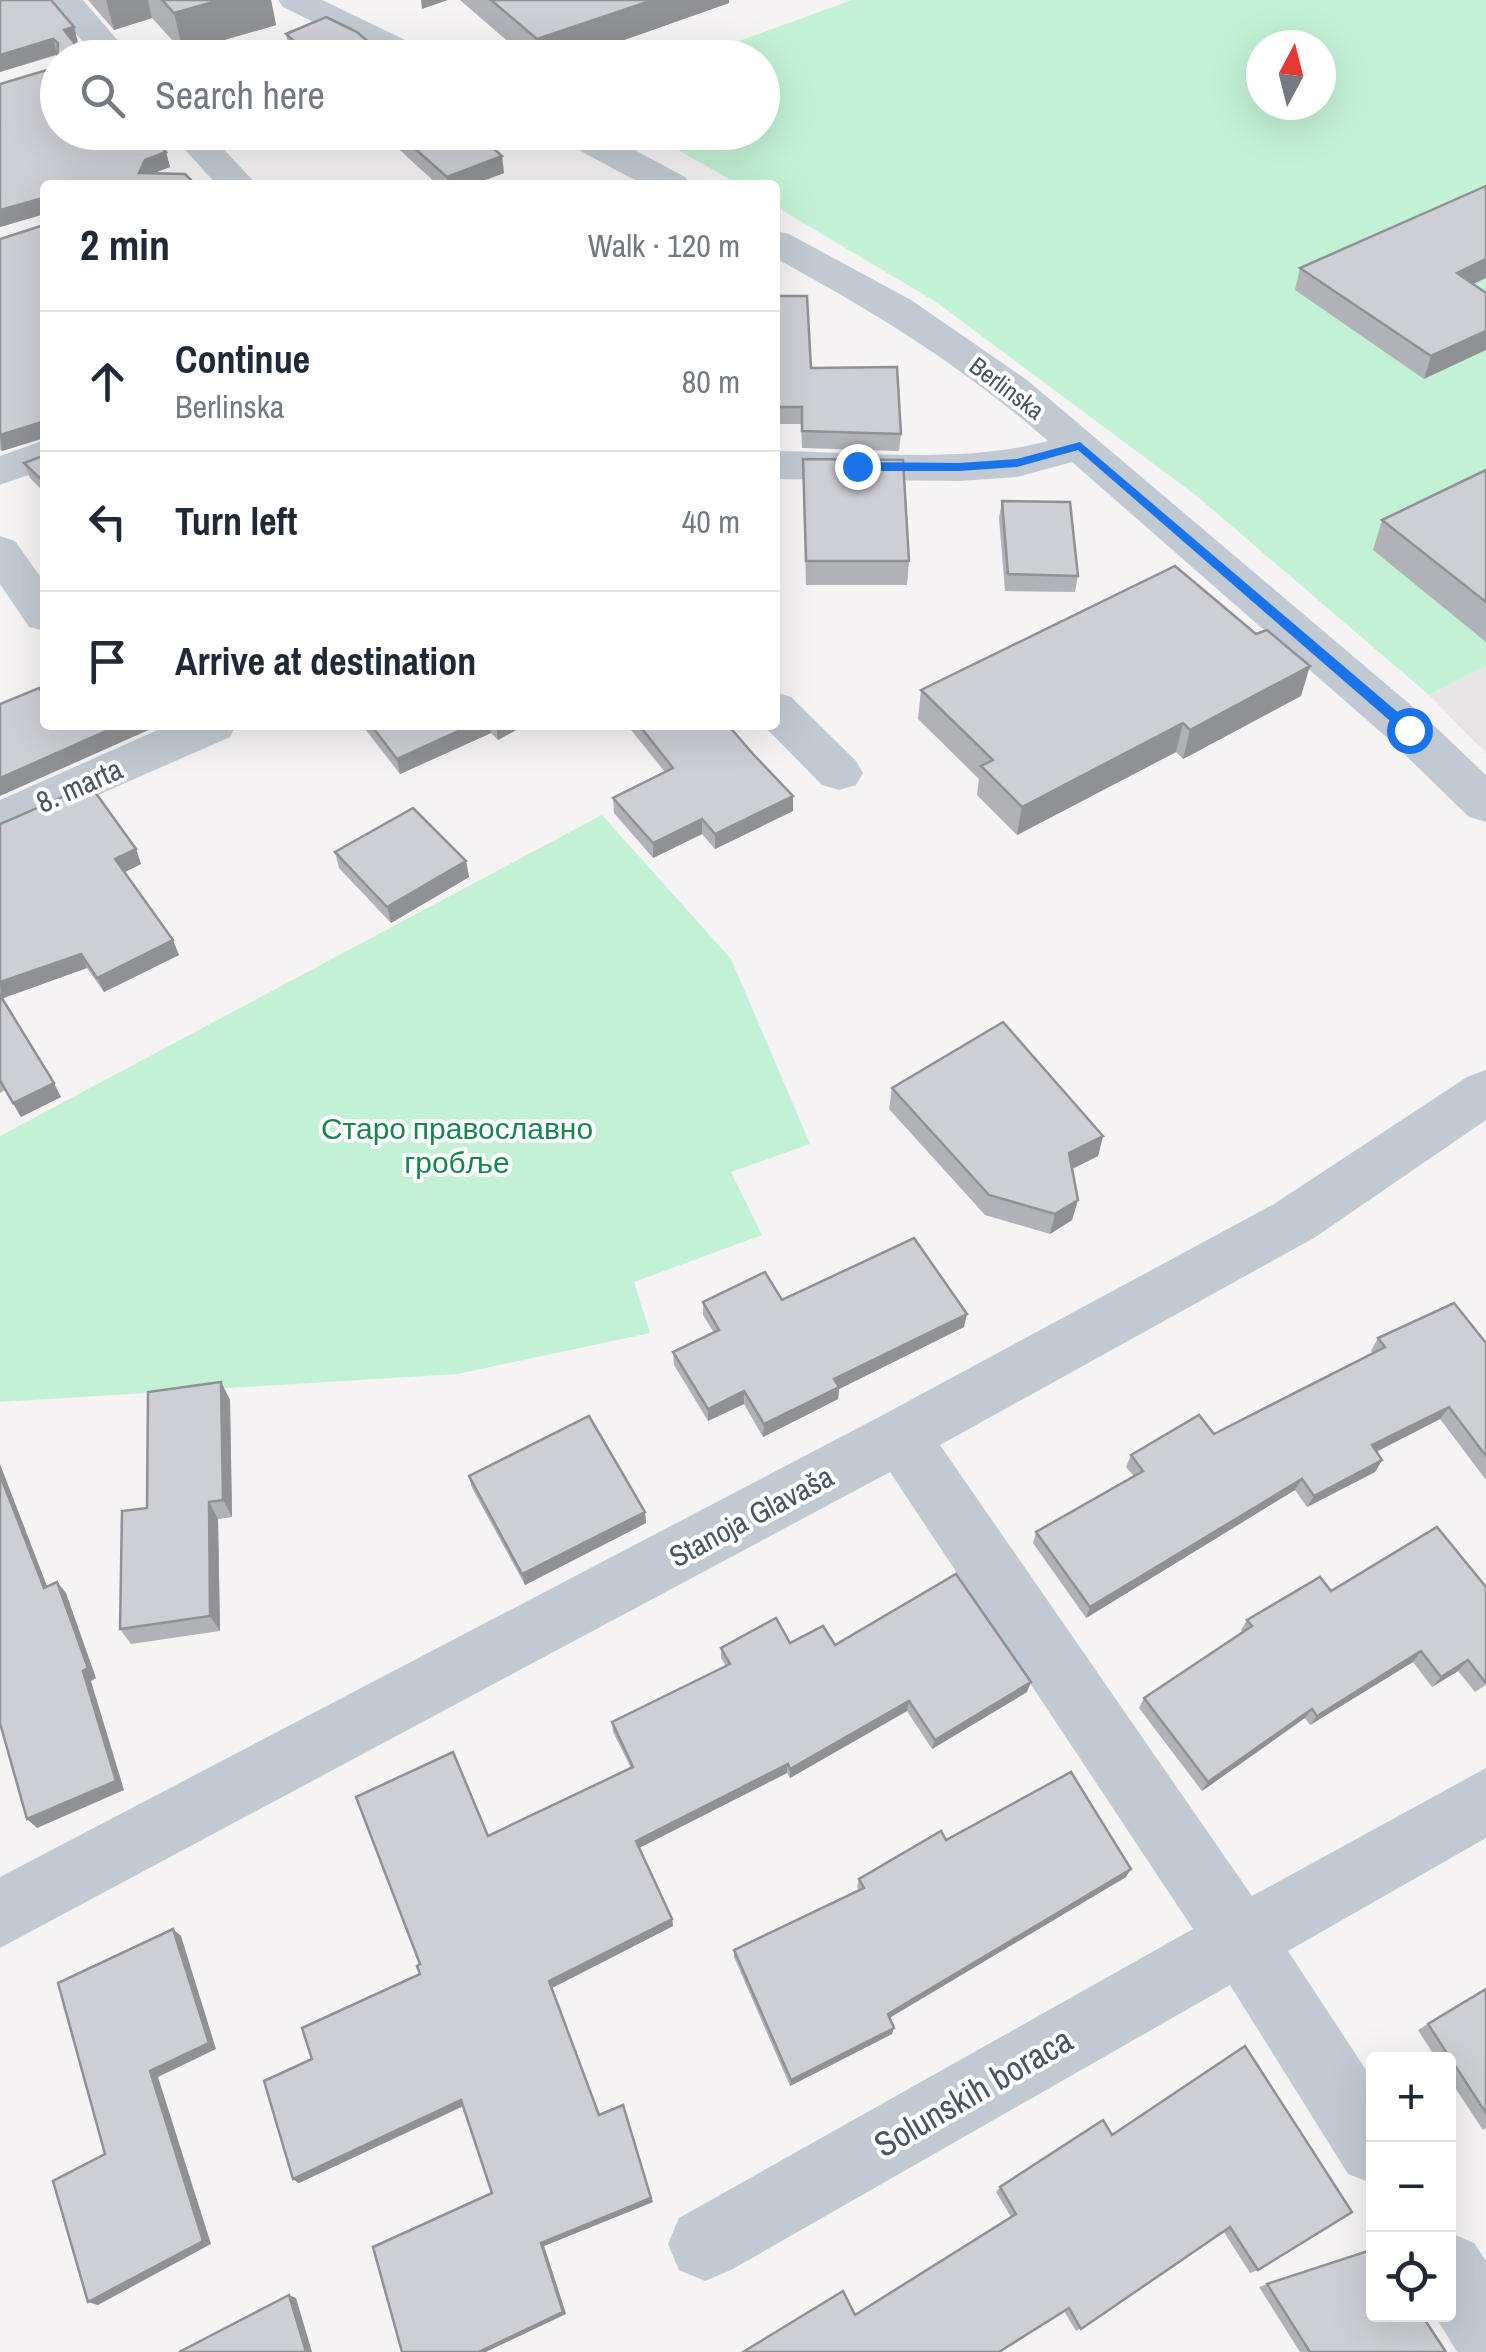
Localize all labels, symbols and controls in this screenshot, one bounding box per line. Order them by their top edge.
north arrow [1246,30,1336,120]
search box [40,40,780,150]
icon: search [75,68,130,123]
text: Search here [155,70,325,121]
text: 2 min [80,217,170,273]
text: Walk · 120 m [588,224,740,267]
text: Continue [175,334,310,385]
street label: Berlinska [963,349,1052,428]
icon: ahead [80,354,135,409]
text: 80 m [682,360,740,403]
text: Berlinska [175,385,284,428]
route end [835,444,881,490]
icon: left [80,494,135,549]
text: Turn left [175,496,297,547]
text: 40 m [682,500,740,543]
icon: arrive [80,634,135,689]
text: Arrive at destination [175,636,476,687]
route start [1387,708,1433,754]
street label: 8. marta [30,748,129,822]
park label: Старо православно гробље [321,1108,593,1182]
street label: Stanoja Glavaša [662,1456,840,1576]
street label: Solunskih boraca [865,2016,1081,2168]
map controls [1366,2052,1456,2322]
button: + [1366,2052,1456,2142]
button: − [1366,2142,1456,2232]
button: locate [1366,2232,1456,2322]

